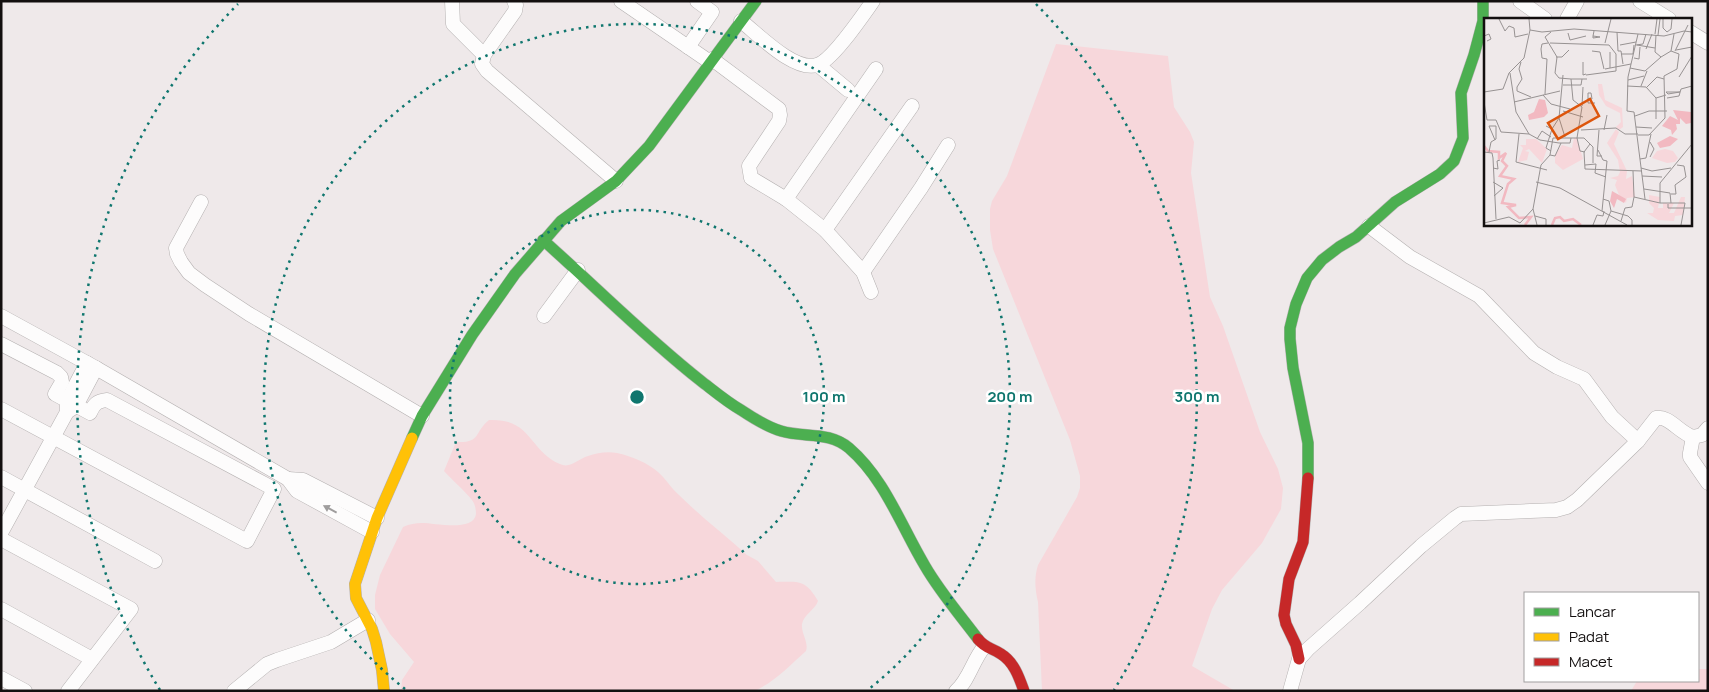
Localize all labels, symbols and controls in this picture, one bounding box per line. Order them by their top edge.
inset map [1484,18,1692,225]
text: 100 m [803,386,845,407]
text: 200 m [987,386,1033,407]
text: 300 m [1175,386,1219,407]
centre of rings [628,388,646,406]
one-way arrow [323,504,336,513]
legend [1524,592,1699,682]
text: Lancar [1569,601,1616,622]
text: Padat [1569,626,1609,647]
text: Macet [1569,651,1613,672]

